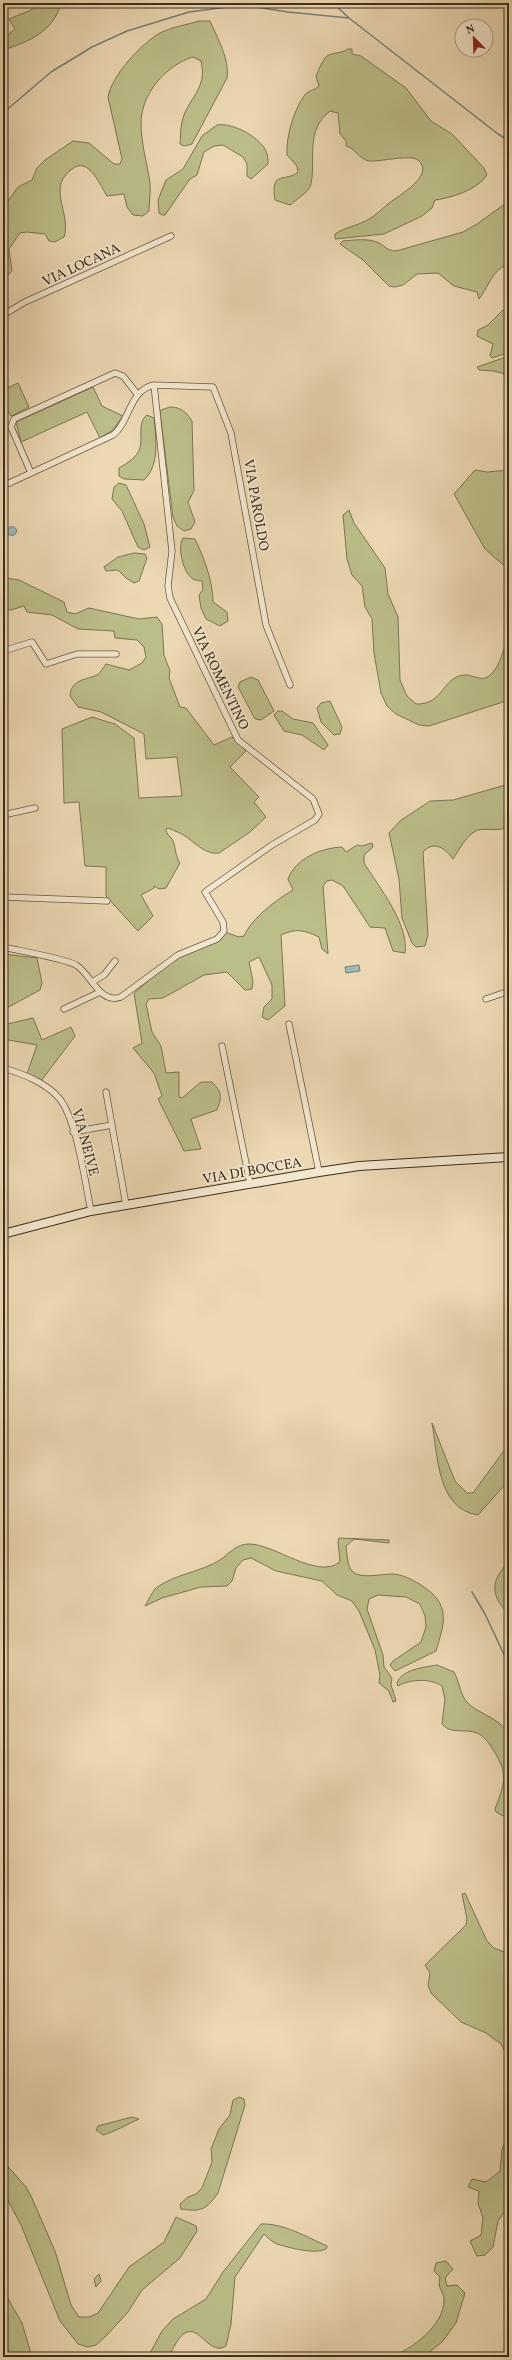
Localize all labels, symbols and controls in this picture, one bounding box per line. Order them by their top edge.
north arrow [454,18,494,58]
text: N [464,22,477,39]
street label: VIA LOCANA [40,239,124,292]
street label: VIA PAROLDO [238,458,273,553]
street label: VIA ROMENTINO [187,624,253,733]
street label: VIA NEIVE [66,1107,103,1178]
street label: VIA DI BOCCEA [201,1153,303,1190]

